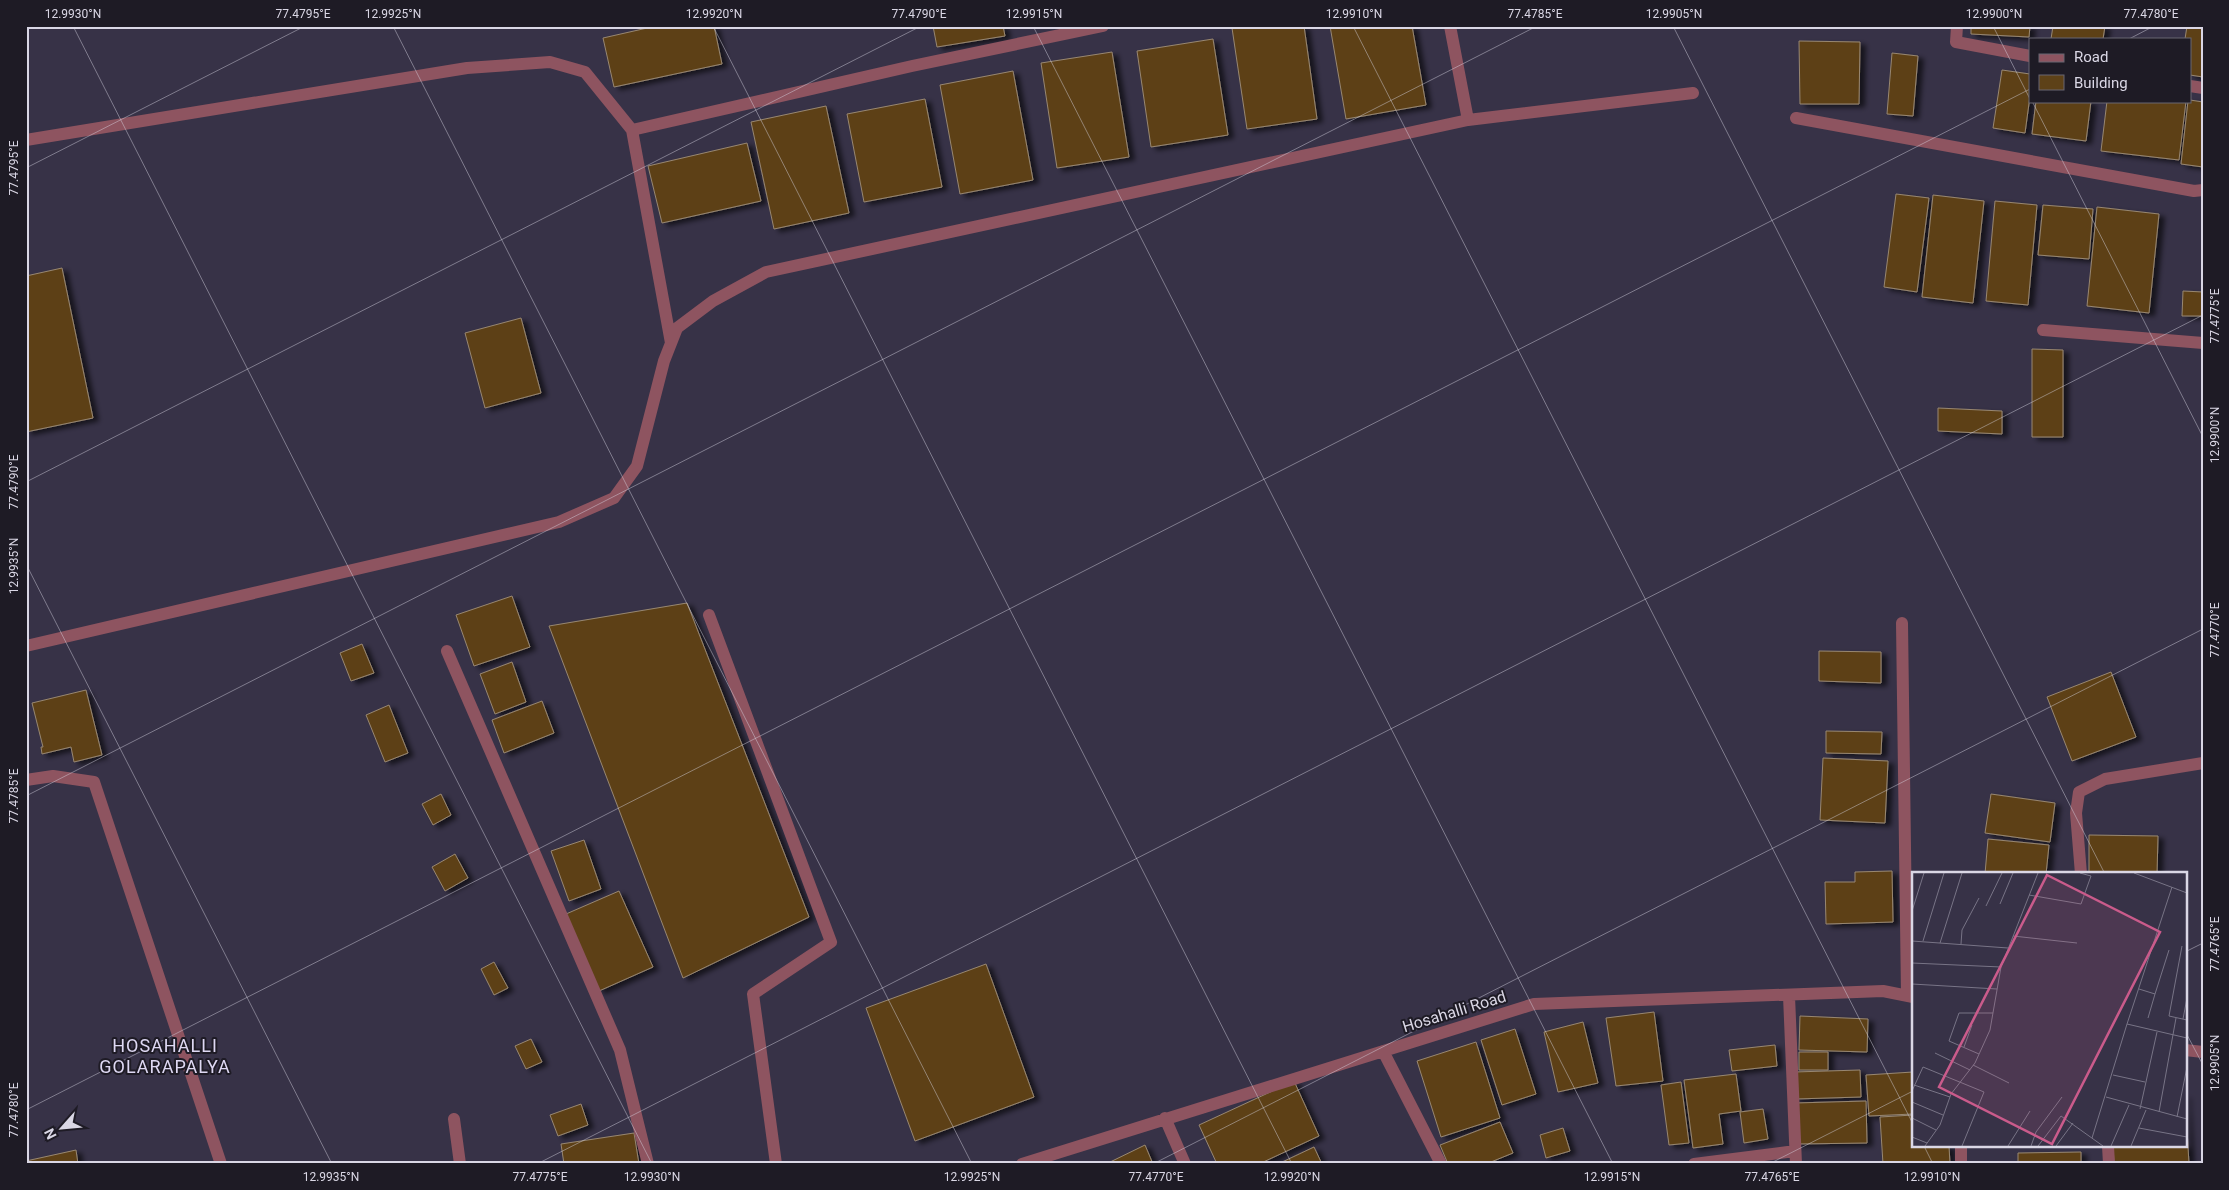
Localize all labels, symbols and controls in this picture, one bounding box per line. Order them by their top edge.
text: 12.9930°N [45,7,101,21]
text: 77.4795°E [276,7,331,21]
text: 12.9925°N [365,7,421,21]
text: 12.9920°N [686,7,742,21]
text: 77.4790°E [892,7,947,21]
text: 12.9915°N [1006,7,1062,21]
text: 12.9910°N [1326,7,1382,21]
text: 77.4785°E [1508,7,1563,21]
text: 12.9905°N [1646,7,1702,21]
text: 12.9900°N [1966,7,2022,21]
text: 77.4780°E [2124,7,2179,21]
legend [2029,38,2192,102]
text: Road [2074,48,2108,66]
text: Building [2074,74,2128,92]
text: 77.4795°E [7,140,21,195]
text: 77.4775°E [2208,288,2222,343]
text: 12.9900°N [2208,407,2222,463]
text: 77.4790°E [7,454,21,509]
text: 12.9935°N [7,538,21,594]
text: 77.4770°E [2208,602,2222,657]
text: 77.4785°E [7,768,21,823]
inset map [1912,872,2186,1148]
text: 77.4765°E [2208,916,2222,971]
street label: Hosahalli Road [1400,987,1508,1036]
district label: HOSAHALLI GOLARAPALYA [99,1035,231,1077]
text: 12.9905°N [2208,1035,2222,1091]
text: 77.4780°E [7,1082,21,1137]
north arrow [38,1102,88,1152]
text: N [41,1126,60,1142]
text: 12.9935°N [303,1170,359,1184]
text: 77.4775°E [513,1170,568,1184]
text: 12.9930°N [624,1170,680,1184]
text: 12.9925°N [944,1170,1000,1184]
text: 77.4770°E [1129,1170,1184,1184]
text: 12.9920°N [1264,1170,1320,1184]
text: 12.9915°N [1584,1170,1640,1184]
text: 77.4765°E [1745,1170,1800,1184]
text: 12.9910°N [1904,1170,1960,1184]

